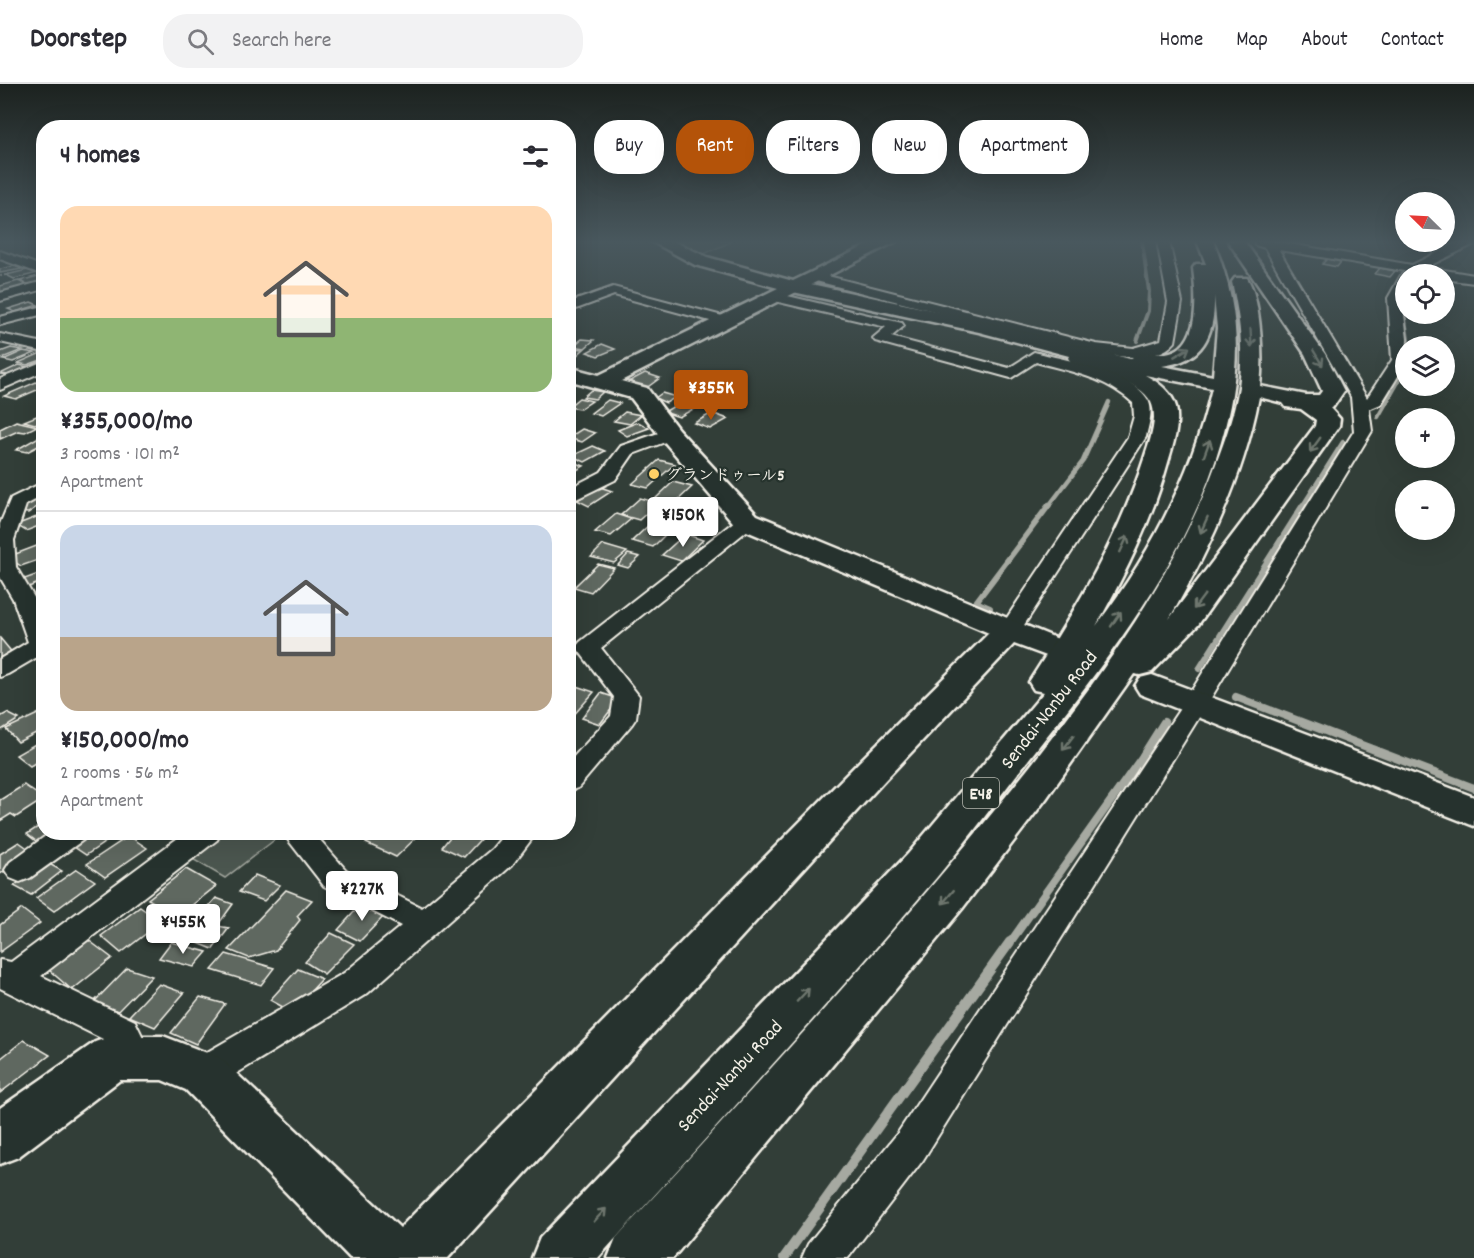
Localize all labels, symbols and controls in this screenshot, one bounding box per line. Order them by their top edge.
search box [163,14,583,68]
text: Doorstep [30,21,127,61]
icon: search [184,25,217,58]
text: Search here [232,26,332,57]
text: Home [1159,26,1203,56]
text: Map [1236,26,1268,56]
text: About [1301,26,1348,56]
text: Contact [1381,26,1444,56]
chip: Buy [594,120,664,174]
chip: Rent [676,120,754,174]
chip: Filters [766,120,860,174]
chip: New [872,120,947,174]
chip: Apartment [959,120,1089,174]
text: 4 homes [60,138,140,175]
icon: filters [519,140,552,173]
north arrow [1395,192,1455,252]
map controls [1395,192,1455,540]
icon: home [252,245,360,353]
button: locate [1395,264,1455,324]
one-way arrow [1246,327,1257,347]
button: layers [1395,336,1455,396]
one-way arrow [1173,346,1190,358]
one-way arrow [1312,349,1324,366]
pin: ¥355K [669,370,753,421]
text: ¥355K [688,375,734,403]
text: ¥355,000/mo [60,404,193,441]
button: + [1395,408,1455,468]
one-way arrow [1309,437,1321,453]
one-way arrow [1202,439,1213,458]
text: 3 rooms · 101 m² [60,441,180,469]
place label: グランドゥール5 [666,465,785,488]
marker: グランドゥール5 [647,467,661,481]
text: Apartment [60,469,143,497]
button: − [1395,480,1455,540]
pin: ¥150K [641,497,725,548]
text: ¥150K [661,502,705,530]
one-way arrow [1198,515,1209,533]
one-way arrow [1119,535,1131,553]
icon: home [252,564,360,672]
one-way arrow [1192,594,1205,610]
one-way arrow [1110,612,1122,628]
street label: Sendai-Nanbu Road [995,646,1106,776]
text: ¥150,000/mo [60,723,189,760]
one-way arrow [1061,735,1074,751]
text: 2 rooms · 56 m² [60,760,179,788]
road number: E48 [963,778,999,808]
text: Apartment [60,788,143,816]
pin: ¥227K [320,871,404,922]
text: ¥227K [340,876,384,904]
one-way arrow [941,889,954,905]
pin: ¥455K [141,904,225,955]
text: ¥455K [160,909,206,937]
one-way arrow [796,987,810,1002]
street label: Sendai-Nanbu Road [672,1015,790,1139]
one-way arrow [592,1208,606,1223]

